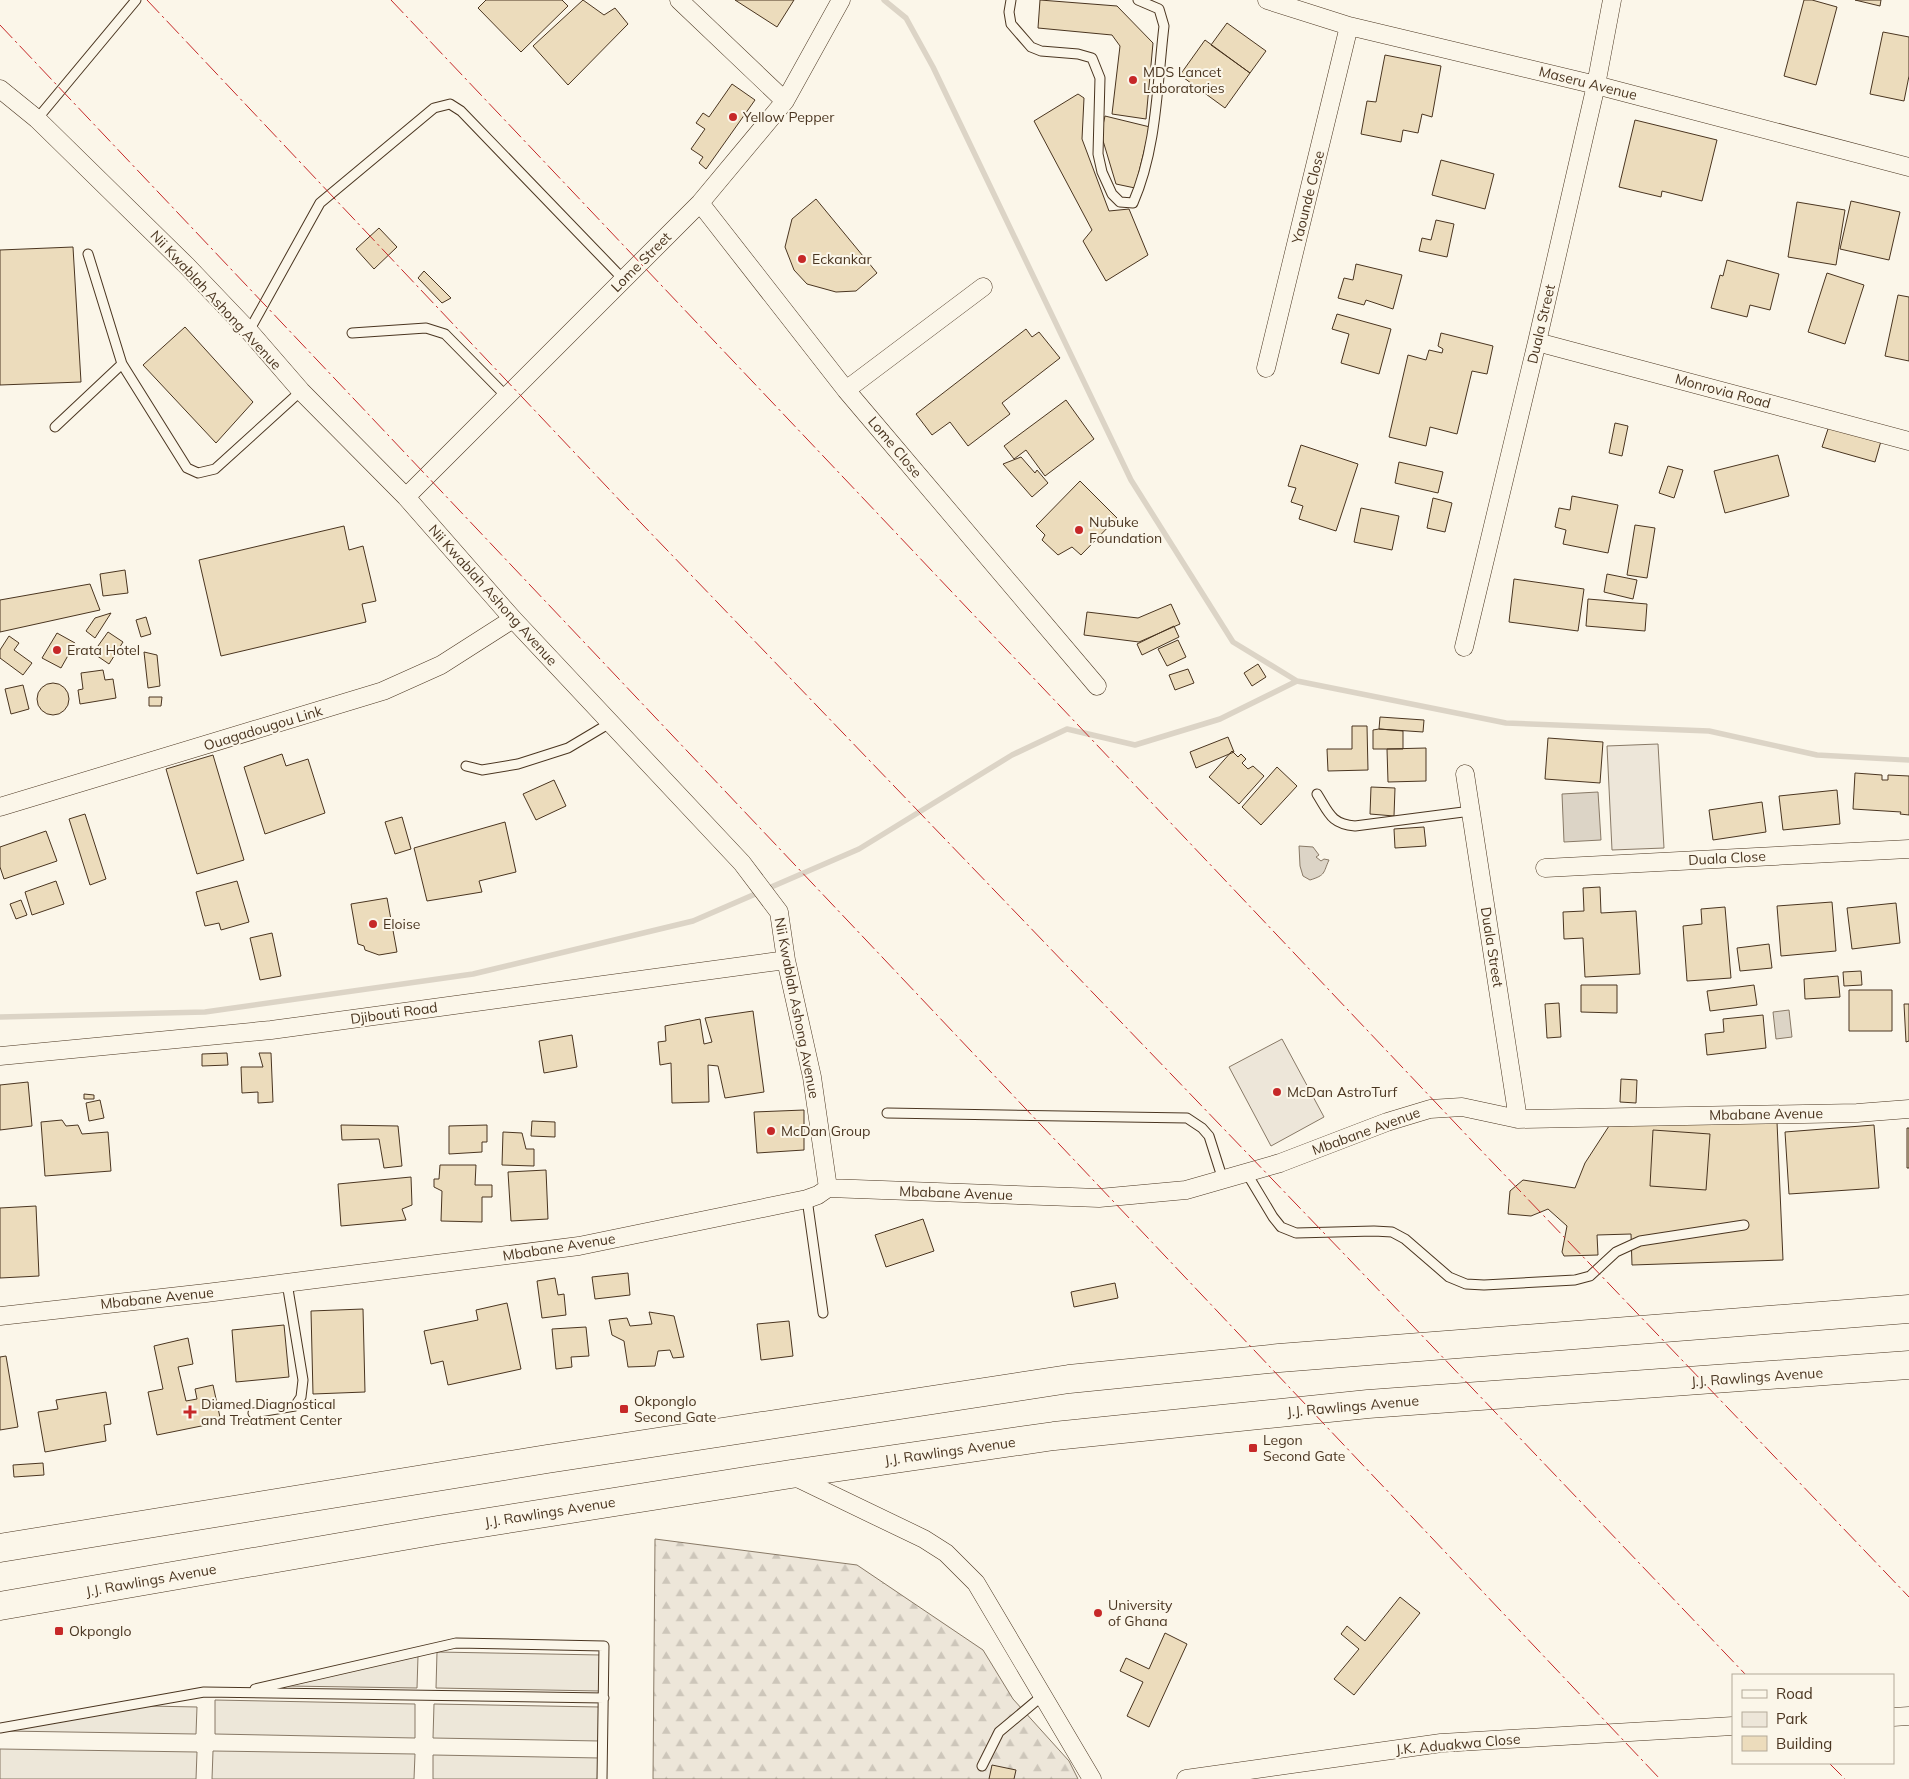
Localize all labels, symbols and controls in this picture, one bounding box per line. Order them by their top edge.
street label: Maseru Avenue [1537,62,1639,104]
place label: MDS Lancet Laboratories [1143,63,1225,97]
marker: MDS Lancet Laboratories [1127,74,1139,86]
place label: Yellow Pepper [742,108,835,126]
marker: Yellow Pepper [727,111,739,123]
street label: Yaounde Close [1288,149,1328,246]
street label: Nii Kwablah Ashong Avenue [147,227,285,373]
street label: Lome Street [607,228,675,296]
place label: Eckankar [812,250,872,268]
marker: Eckankar [796,253,808,265]
street label: Duala Street [1523,282,1559,366]
street label: Monrovia Road [1673,370,1773,412]
street label: Lome Close [864,413,926,481]
place label: Nubuke Foundation [1089,513,1162,547]
street label: Nii Kwablah Ashong Avenue [425,521,561,669]
marker: Nubuke Foundation [1073,524,1085,536]
place label: Erata Hotel [67,641,140,659]
marker: Erata Hotel [51,644,63,656]
street label: Ouagadougou Link [201,701,325,755]
street label: Duala Close [1688,847,1766,869]
street label: Duala Street [1477,906,1507,989]
place label: Eloise [383,915,420,933]
street label: Nii Kwablah Ashong Avenue [771,916,823,1100]
marker: Eloise [367,918,379,930]
street label: Djibouti Road [349,998,439,1028]
place label: McDan AstroTurf [1287,1083,1398,1101]
marker: McDan AstroTurf [1271,1086,1283,1098]
street label: Mbabane Avenue [1309,1103,1423,1159]
street label: Mbabane Avenue [1709,1104,1823,1124]
place label: McDan Group [781,1122,870,1140]
marker: McDan Group [765,1125,777,1137]
street label: Mbabane Avenue [899,1182,1013,1204]
street label: Mbabane Avenue [501,1229,617,1265]
street label: Mbabane Avenue [99,1283,215,1313]
street label: J.J. Rawlings Avenue [1690,1363,1824,1391]
street label: J.J. Rawlings Avenue [1286,1391,1420,1421]
place label: Okponglo Second Gate [634,1392,716,1426]
place label: Diamed Diagnostical and Treatment Center [201,1395,343,1429]
marker: Okponglo Second Gate [618,1403,630,1415]
marker: Diamed Diagnostical and Treatment Center [183,1405,197,1419]
place label: Legon Second Gate [1263,1431,1345,1465]
street label: J.J. Rawlings Avenue [883,1433,1017,1469]
marker: Legon Second Gate [1247,1442,1259,1454]
street label: J.J. Rawlings Avenue [483,1493,617,1531]
street label: J.J. Rawlings Avenue [84,1560,218,1600]
place label: University of Ghana [1108,1596,1173,1630]
marker: University of Ghana [1092,1607,1104,1619]
place label: Okponglo [69,1622,131,1640]
marker: Okponglo [53,1625,65,1637]
legend [1732,1674,1894,1764]
text: Road [1776,1684,1813,1703]
text: Park [1776,1709,1808,1728]
street label: J.K. Aduakwa Close [1395,1730,1521,1758]
text: Building [1776,1734,1832,1753]

